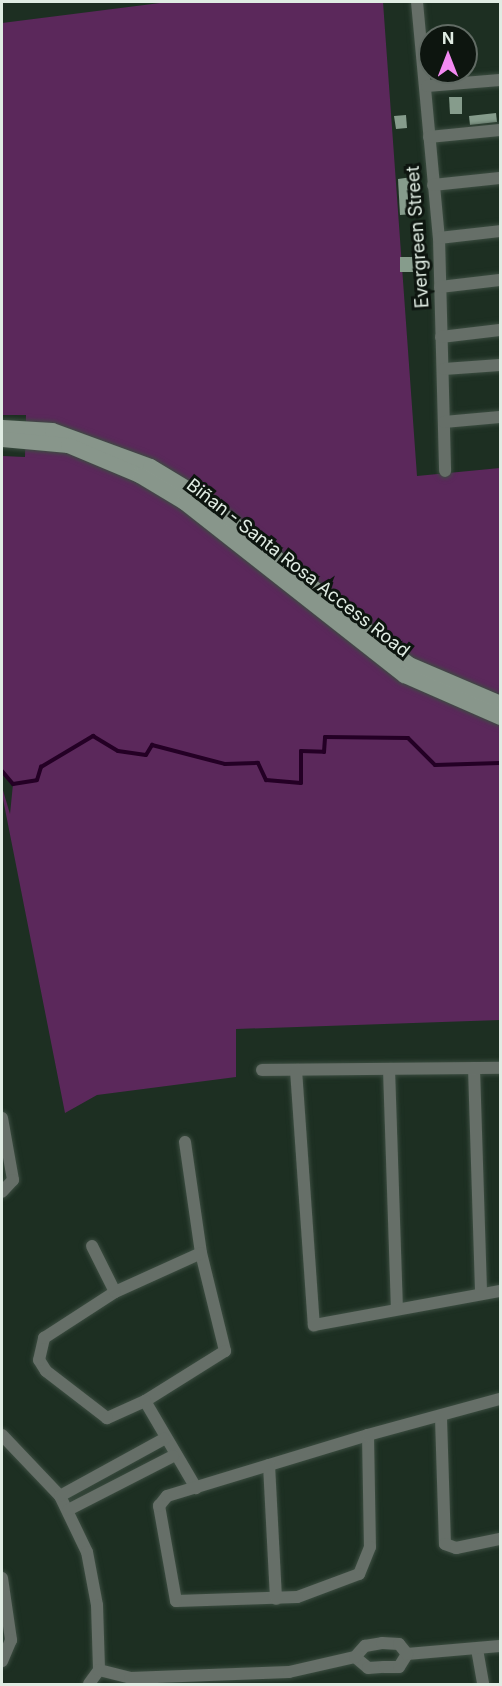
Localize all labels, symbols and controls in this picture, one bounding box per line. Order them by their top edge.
north arrow [418,24,478,84]
text: N [442,28,454,48]
street label: Evergreen Street [402,165,434,309]
street label: Biñan - Santa Rosa Access Road [182,474,414,662]

